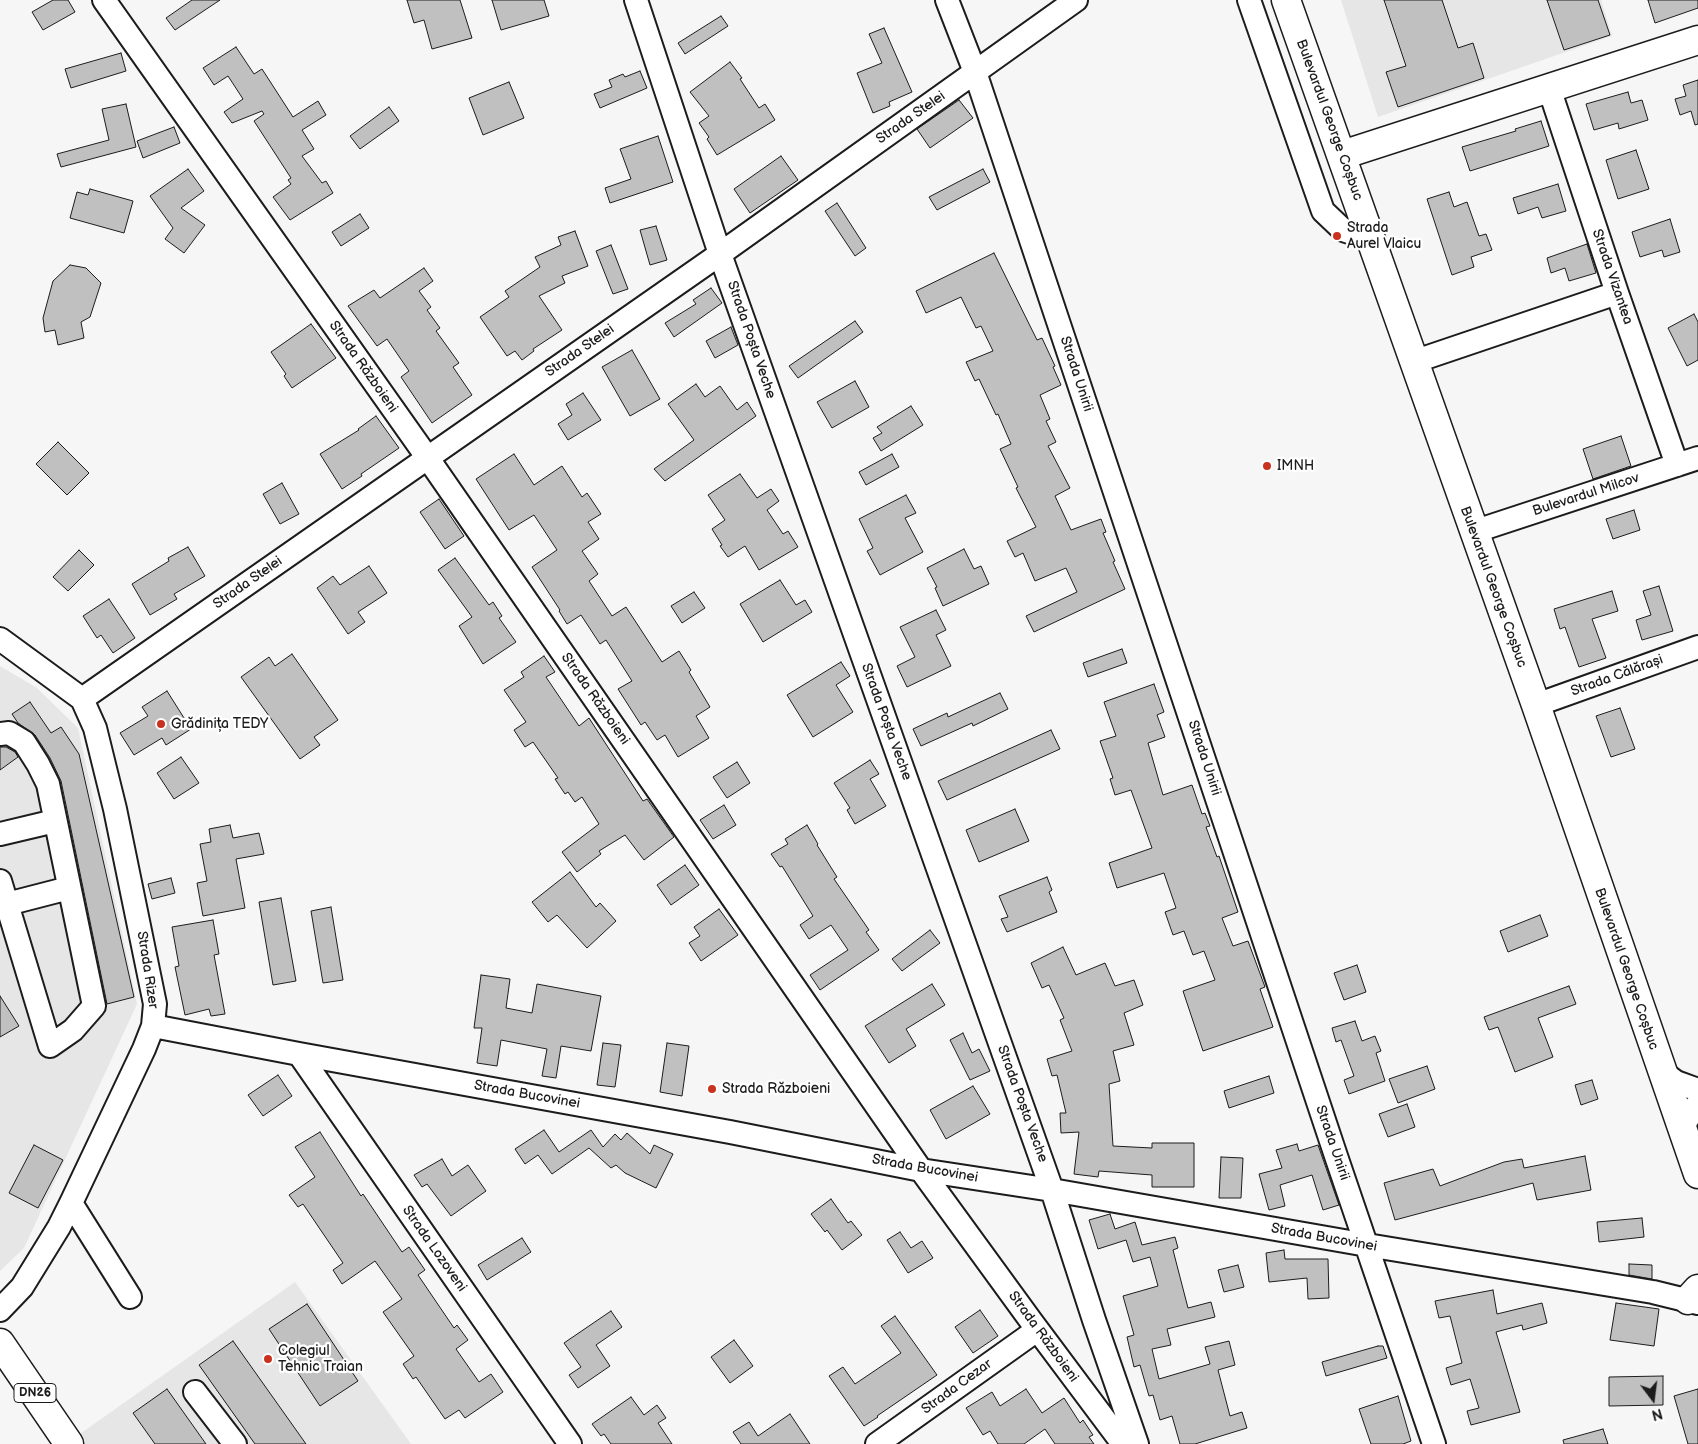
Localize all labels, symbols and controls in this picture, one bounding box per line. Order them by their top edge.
street label: Bulevardul George Coșbuc [1292,37,1366,203]
street label: Strada Stelei [873,88,949,148]
place label: Strada Aurel Vlaicu [1347,220,1421,252]
street label: Strada Vizantea [1588,227,1636,327]
marker: Strada Aurel Vlaicu [1331,230,1343,242]
street label: Strada Poșta Veche [723,279,779,401]
street label: Strada Războieni [325,318,401,416]
street label: Strada Stelei [542,321,618,381]
street label: Strada Unirii [1056,334,1096,414]
place label: IMNH [1277,458,1314,474]
marker: IMNH [1261,460,1273,472]
street label: Bulevardul Milcov [1531,470,1641,520]
street label: Bulevardul George Coșbuc [1456,504,1530,670]
street label: Strada Stelei [210,553,286,613]
street label: Strada Războieni [557,650,633,748]
street label: Strada Călărași [1569,652,1665,700]
street label: Strada Poșta Veche [857,661,915,783]
place label: Grădinița TEDY [171,716,268,732]
marker: Grădinița TEDY [155,718,167,730]
street label: Strada Unirii [1184,718,1224,798]
street label: Bulevardul George Coșbuc [1590,886,1662,1052]
street label: Strada Rizer [133,930,161,1010]
street label: Strada Poșta Veche [993,1043,1051,1165]
street label: Strada Bucovinei [473,1077,581,1113]
place label: Strada Războieni [722,1081,830,1097]
marker: Strada Războieni [706,1083,718,1095]
street label: Strada Unirii [1311,1103,1353,1183]
street label: Strada Bucovinei [871,1151,979,1187]
street label: Strada Lozoveni [398,1203,470,1295]
street label: Strada Bucovinei [1270,1220,1378,1256]
street label: Strada Războieni [1004,1288,1082,1386]
place label: Colegiul Tehnic Traian [278,1343,363,1375]
marker: Colegiul Tehnic Traian [262,1353,274,1365]
street label: Strada Cezar [919,1356,995,1418]
north arrow [1628,1374,1678,1424]
road number: DN26 [14,1384,56,1402]
text: N [1650,1404,1664,1424]

